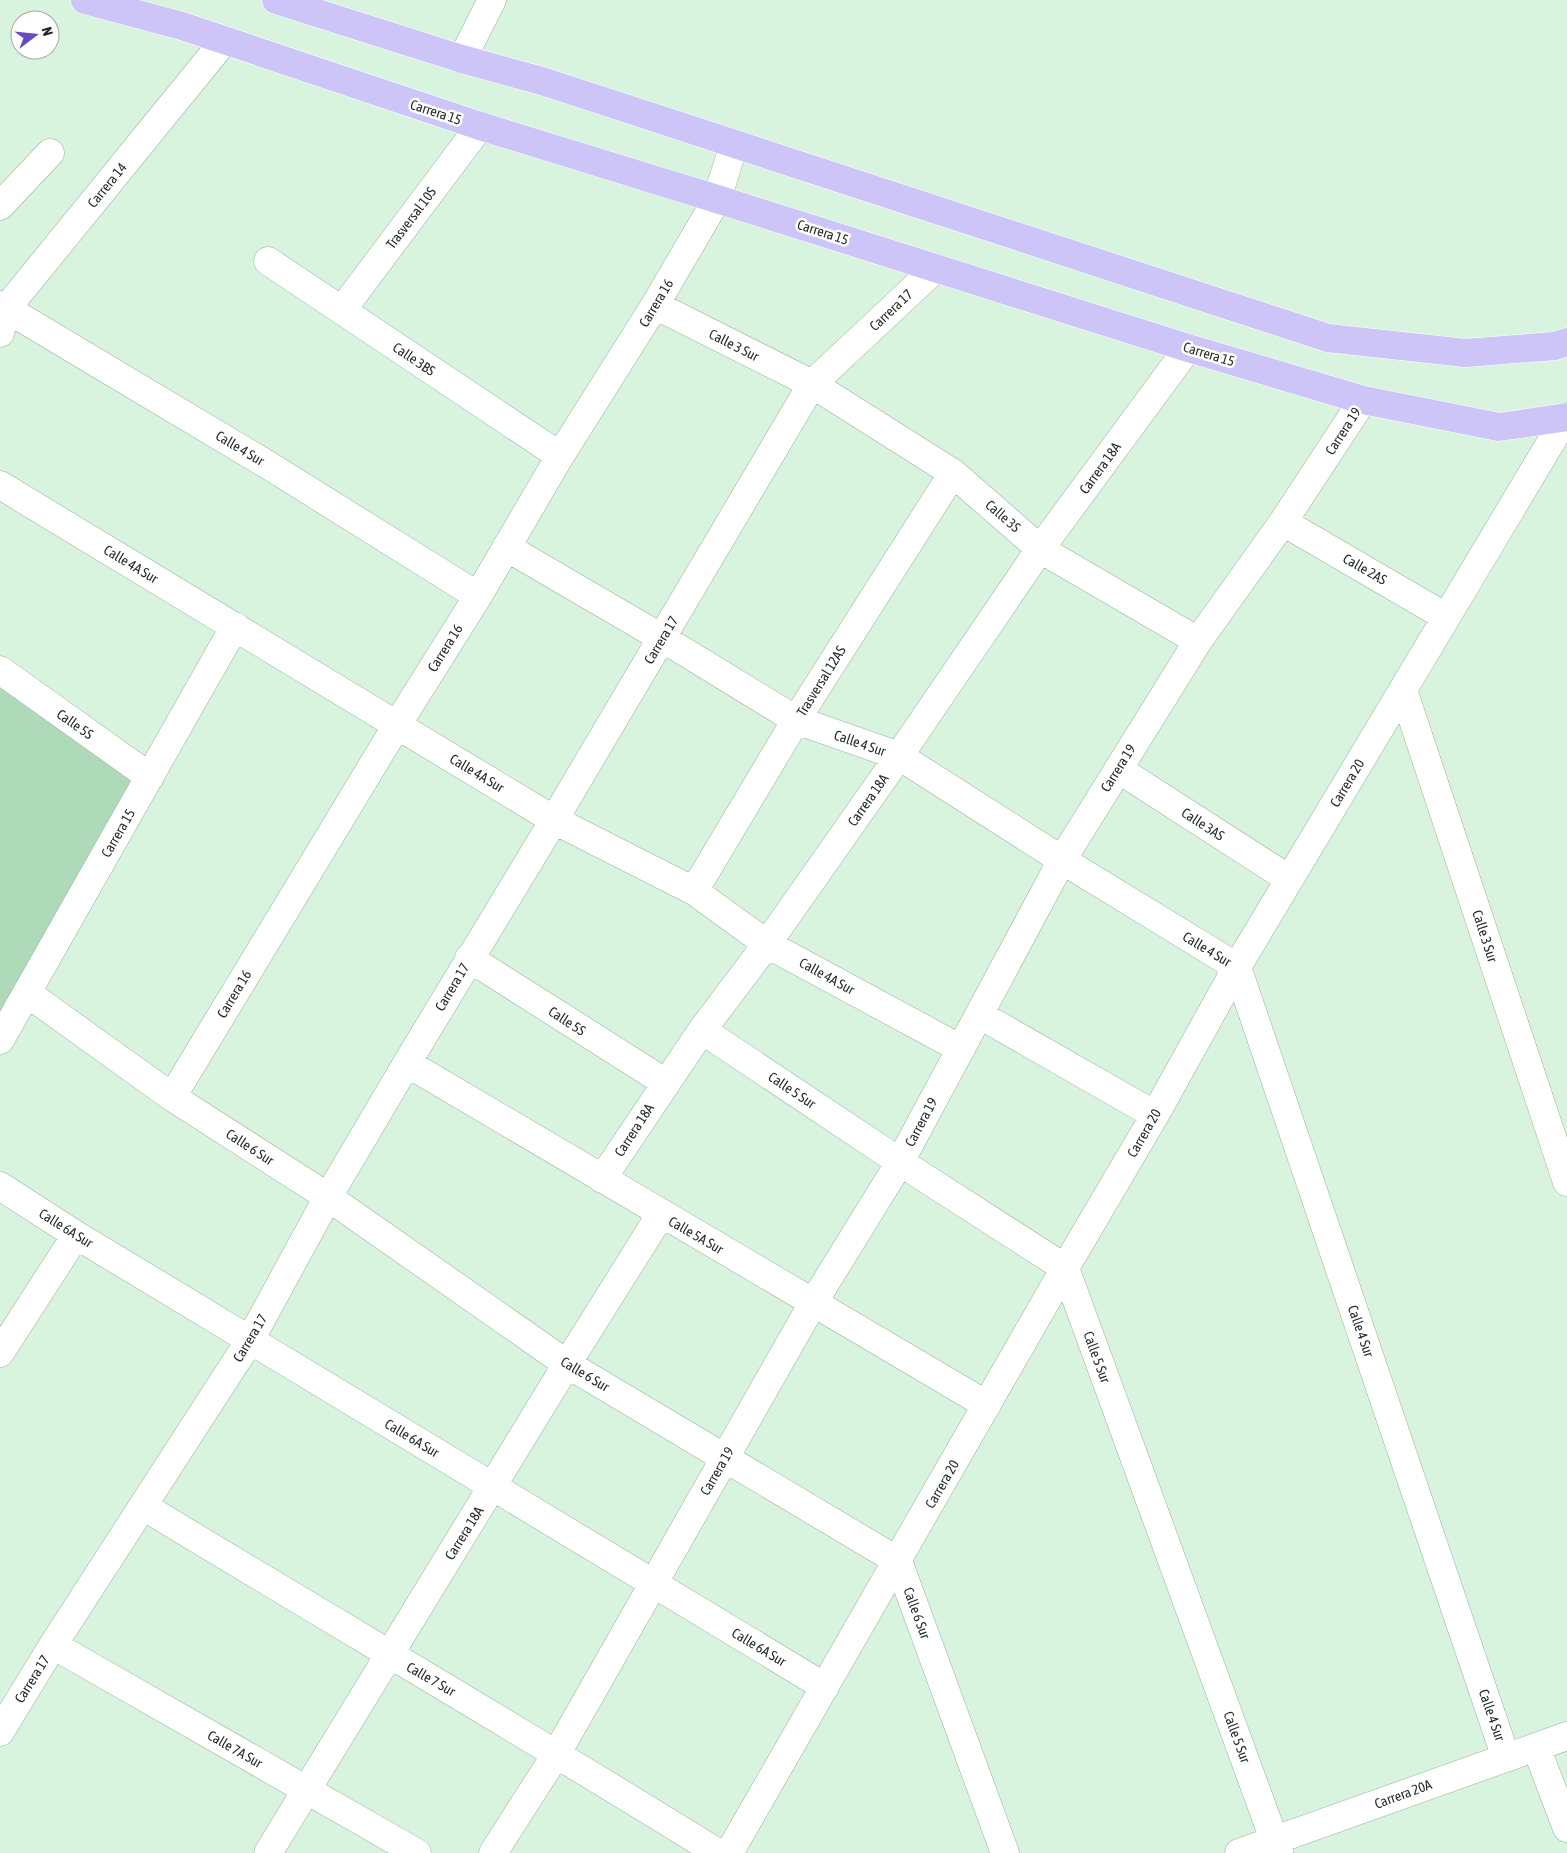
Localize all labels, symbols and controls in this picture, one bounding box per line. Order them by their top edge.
north arrow [10,10,60,60]
text: N [39,25,56,38]
street label: Carrera 15 [408,96,464,128]
street label: Carrera 14 [84,159,130,211]
street label: Trasversal 10S [383,184,439,252]
street label: Carrera 15 [795,216,851,248]
street label: Carrera 16 [636,276,677,330]
street label: Carrera 17 [866,286,916,334]
street label: Calle 3 Sur [706,326,762,365]
street label: Calle 3BS [390,339,438,379]
street label: Carrera 15 [1181,339,1237,369]
street label: Carrera 19 [1322,404,1364,458]
street label: Calle 4 Sur [213,427,268,469]
street label: Carrera 18A [1076,439,1124,497]
street label: Calle 3S [982,497,1024,536]
street label: Calle 4A Sur [101,542,162,587]
street label: Calle 2AS [1340,550,1390,588]
street label: Carrera 17 [641,613,681,667]
street label: Carrera 16 [424,621,466,675]
street label: Trasversal 12AS [793,643,849,719]
street label: Calle 5S [54,706,96,742]
street label: Calle 4 Sur [832,727,889,760]
street label: Carrera 19 [1097,741,1139,795]
street label: Calle 4A Sur [447,751,508,796]
street label: Carrera 20 [1327,756,1368,810]
street label: Carrera 18A [844,771,892,829]
street label: Calle 3AS [1179,804,1227,844]
street label: Carrera 15 [98,806,138,860]
street label: Calle 3 Sur [1469,908,1501,965]
street label: Calle 4 Sur [1180,928,1235,970]
street label: Calle 4A Sur [797,954,858,998]
street label: Carrera 17 [432,960,472,1014]
street label: Carrera 16 [214,967,255,1021]
street label: Calle 5S [546,1003,589,1039]
street label: Calle 5 Sur [765,1068,819,1112]
street label: Carrera 19 [902,1095,940,1149]
street label: Carrera 18A [611,1100,657,1159]
street label: Carrera 20 [1124,1106,1164,1160]
street label: Calle 6 Sur [223,1126,278,1169]
street label: Calle 6A Sur [36,1205,97,1251]
street label: Calle 5A Sur [666,1213,727,1257]
street label: Calle 4 Sur [1345,1303,1378,1360]
street label: Carrera 17 [230,1311,270,1365]
street label: Calle 5 Sur [1080,1329,1114,1386]
street label: Calle 6 Sur [558,1353,613,1395]
street label: Calle 6A Sur [382,1416,443,1461]
street label: Carrera 19 [697,1444,737,1498]
street label: Carrera 20 [922,1457,962,1511]
street label: Carrera 18A [441,1503,487,1563]
street label: Calle 6 Sur [900,1585,934,1642]
street label: Calle 6A Sur [729,1625,790,1670]
street label: Carrera 17 [11,1652,53,1706]
street label: Calle 7 Sur [404,1659,459,1700]
street label: Calle 4 Sur [1476,1687,1509,1744]
street label: Calle 5 Sur [1220,1709,1254,1766]
street label: Calle 7A Sur [205,1727,266,1771]
street label: Carrera 20A [1372,1776,1434,1812]

